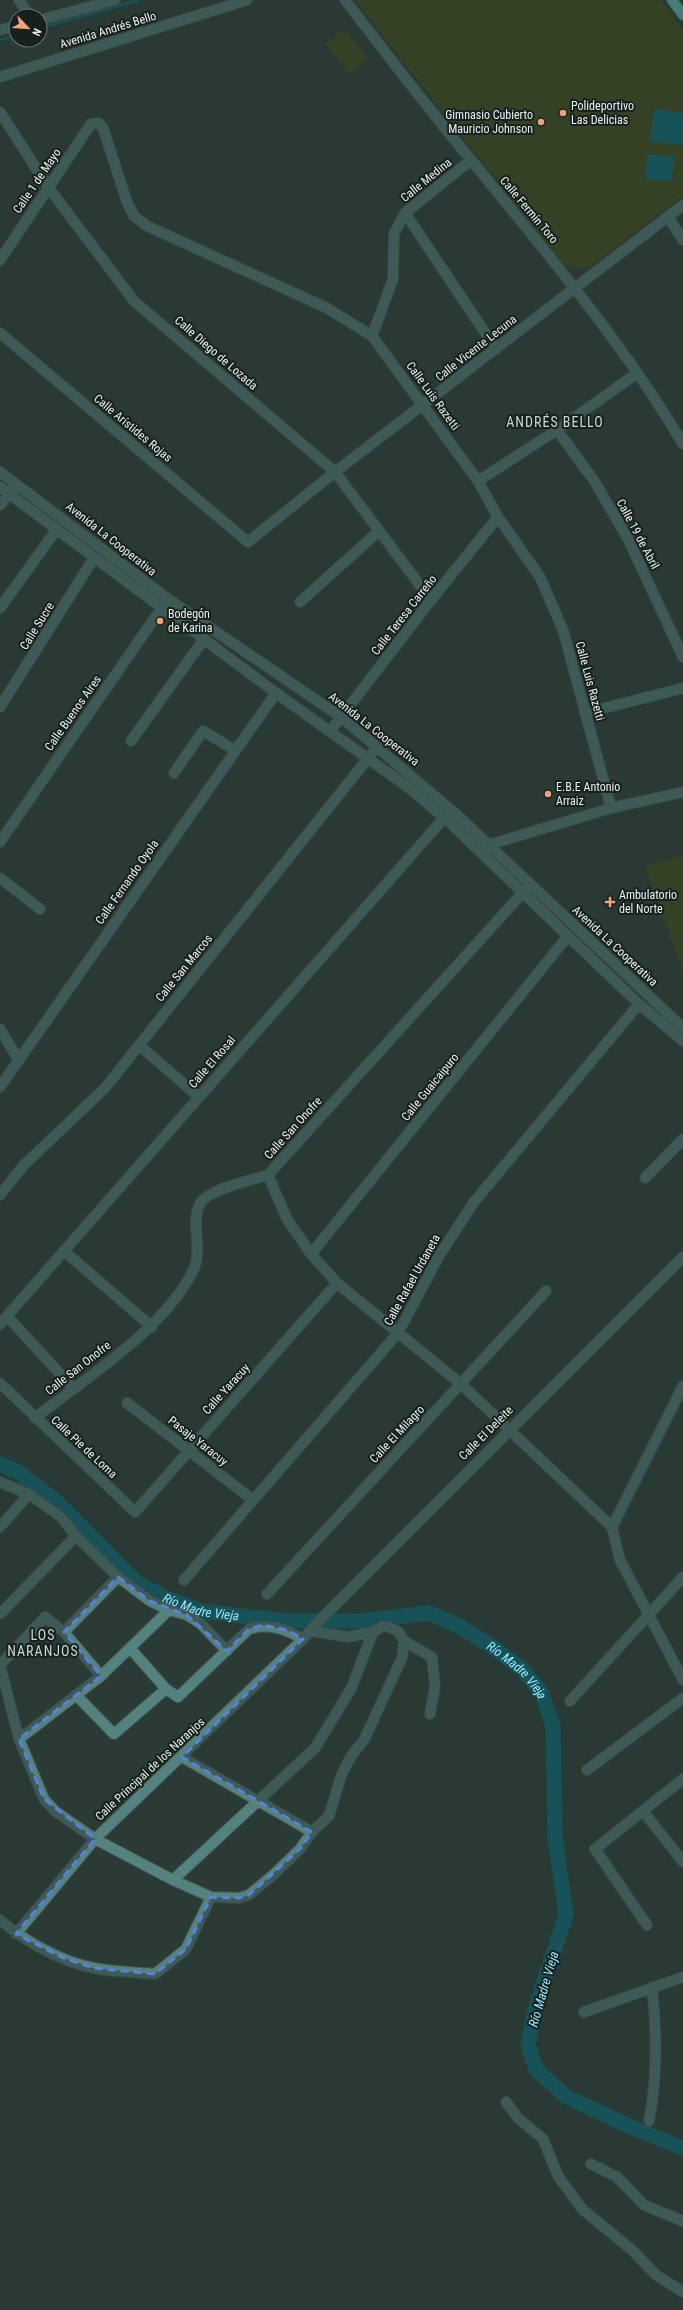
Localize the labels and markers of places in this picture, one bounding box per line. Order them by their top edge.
place label: Polideportivo Las Delicias [571,99,634,127]
place label: Gimnasio Cubierto Mauricio Johnson [445,108,533,136]
marker: Polideportivo Las Delicias [558,108,568,118]
marker: Gimnasio Cubierto Mauricio Johnson [536,117,546,127]
place label: Bodegón de Karina [168,607,213,635]
marker: Bodegón de Karina [155,616,165,626]
place label: E.B.E Antonio Arraiz [556,780,620,808]
marker: E.B.E Antonio Arraiz [543,789,553,799]
place label: Ambulatorio del Norte [619,888,677,916]
marker: Ambulatorio del Norte [604,896,616,908]

